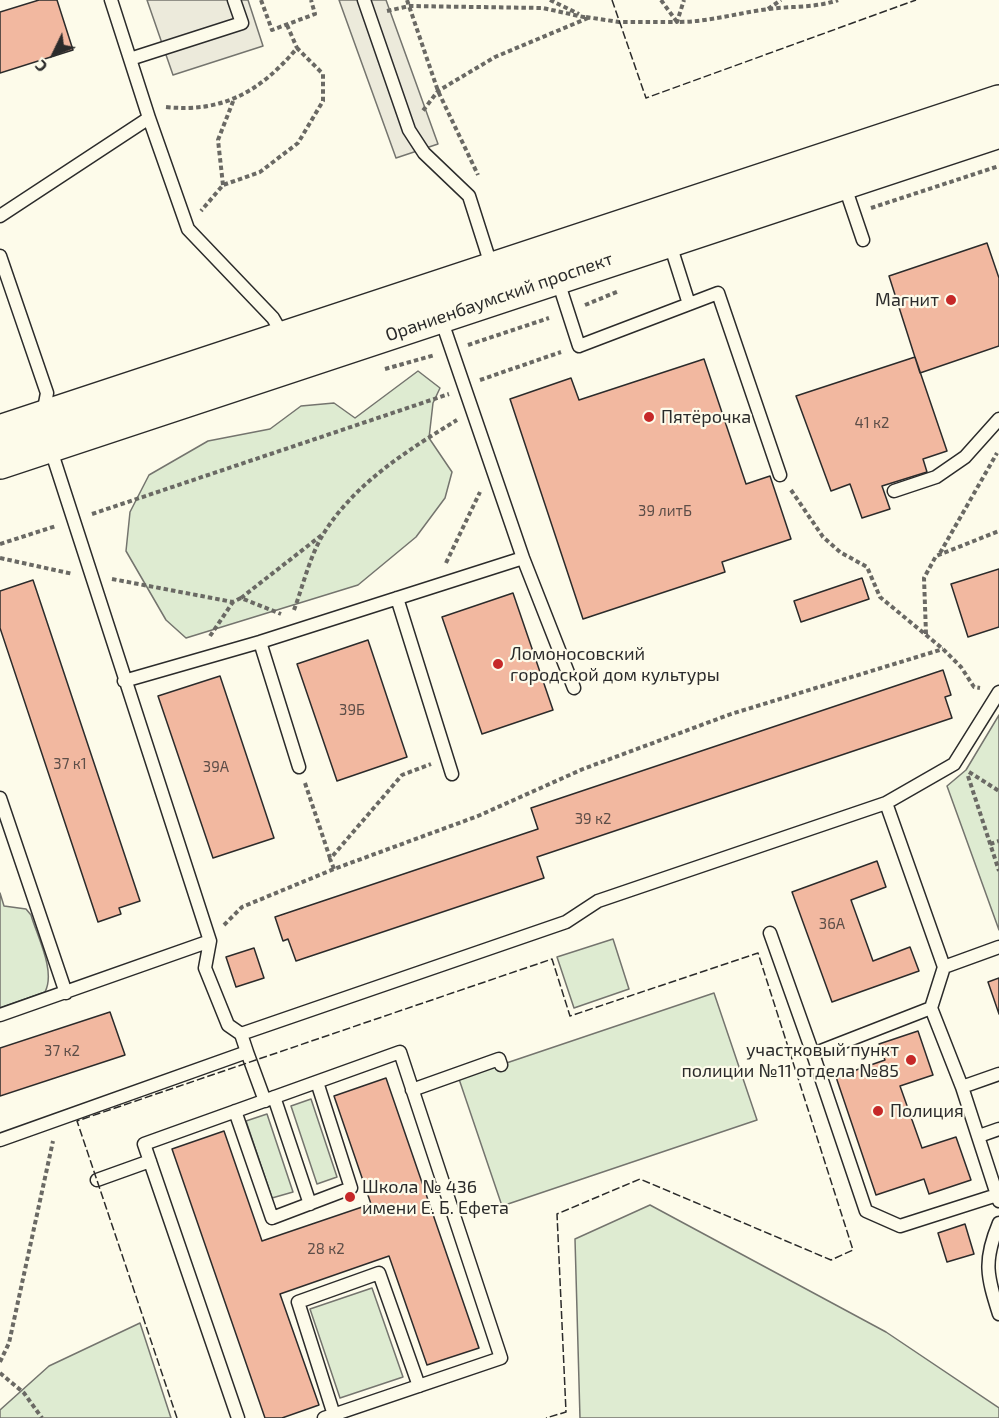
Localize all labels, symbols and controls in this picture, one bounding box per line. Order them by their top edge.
north arrow [24,24,84,84]
text: С [30,57,51,77]
street label: Ораниенбаумский проспект [382,248,616,346]
place label: Магнит [875,289,939,311]
marker: Магнит [944,293,958,307]
place label: Пятёрочка [661,406,751,428]
marker: Пятёрочка [642,410,656,424]
house number: 41 к2 [854,414,890,432]
house number: 39 литБ [638,502,692,520]
place label: Ломоносовский городской дом культуры [510,643,720,686]
marker: Ломоносовский городской дом культуры [491,657,505,671]
house number: 39Б [339,701,365,719]
house number: 37 к1 [53,755,87,773]
house number: 39А [203,758,229,776]
house number: 39 к2 [575,810,611,828]
house number: 36А [819,915,845,933]
place label: участковый пункт полиции №11 отдела №85 [681,1039,899,1082]
house number: 37 к2 [44,1042,80,1060]
marker: участковый пункт полиции №11 отдела №85 [904,1053,918,1067]
place label: Полиция [890,1100,964,1122]
marker: Полиция [871,1104,885,1118]
place label: Школа № 436 имени Е. Б. Ефета [362,1176,509,1218]
marker: Школа № 436 имени Е. Б. Ефета [343,1190,357,1204]
house number: 28 к2 [307,1240,345,1258]

